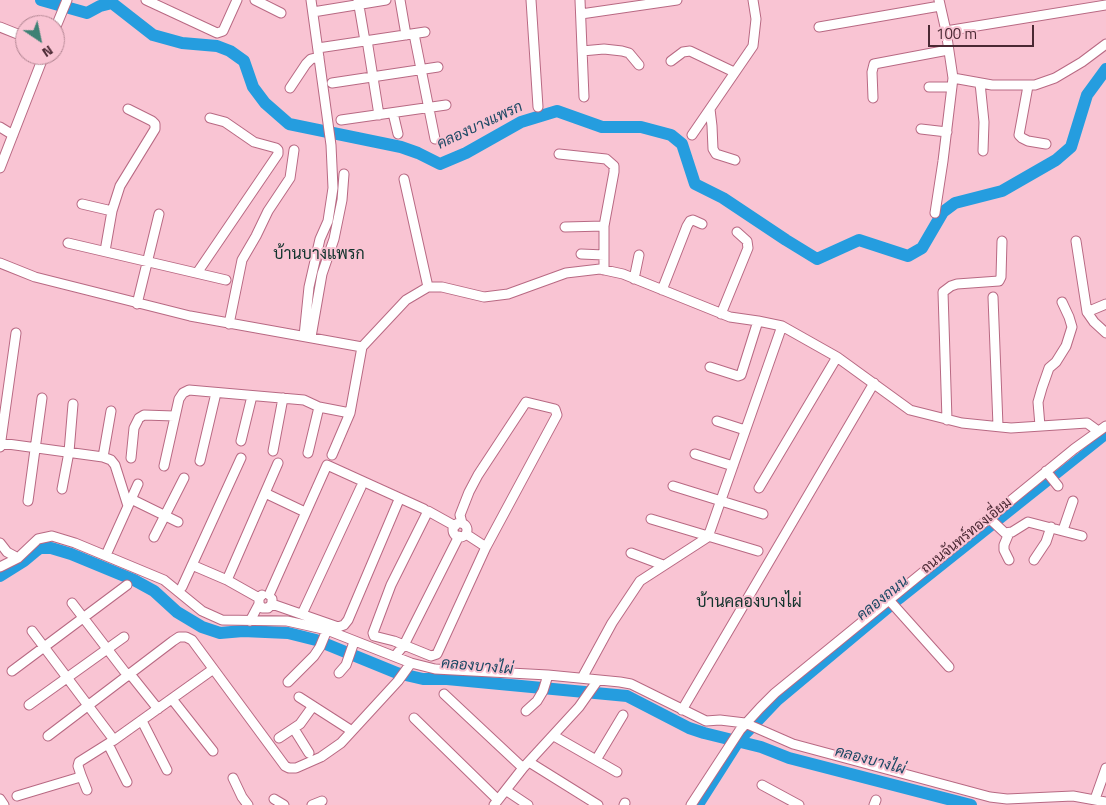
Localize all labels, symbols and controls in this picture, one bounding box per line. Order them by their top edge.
north arrow [15,15,65,65]
scale bar [931,15,1037,47]
text: 100 m [936,22,977,45]
text: N [38,41,58,63]
water label: คลองบางแพรก [434,98,526,154]
district label: บ้านบางแพรก [273,245,365,265]
street label: ถนนจันทร์ทองเอี่ยม [918,494,1016,578]
water label: คลองถนน [854,573,912,625]
district label: บ้านคลองบางไผ่ [696,593,802,613]
water label: คลองบางไผ่ [440,655,514,679]
water label: คลองบางไผ่ [833,743,907,779]

